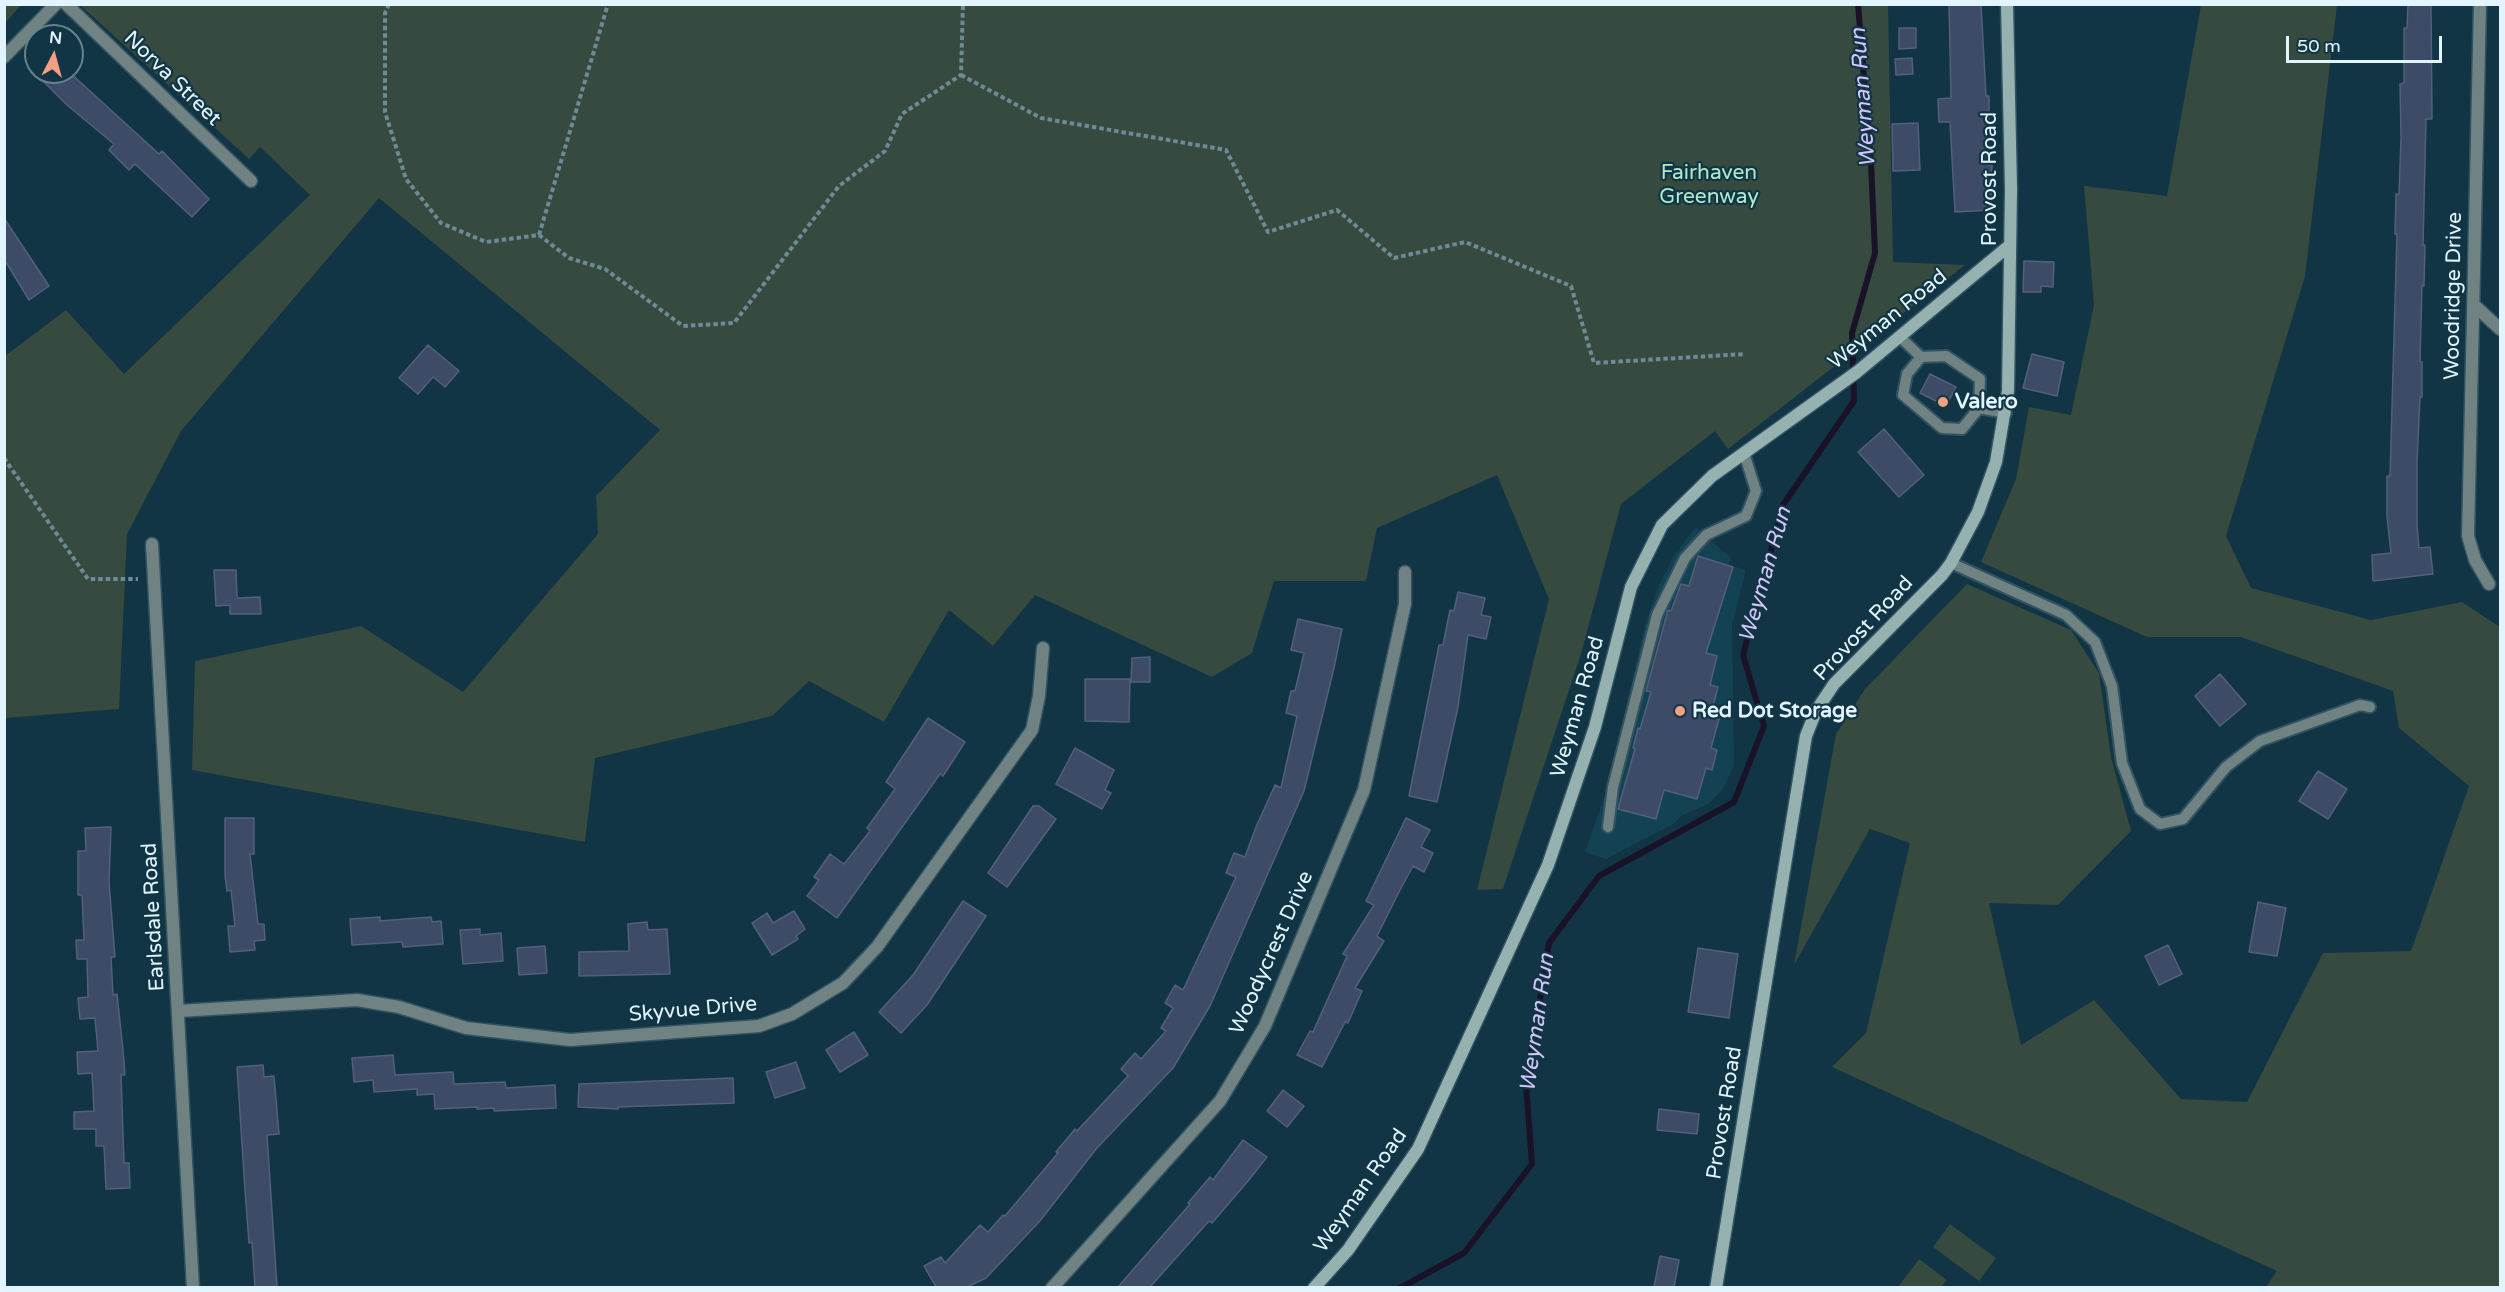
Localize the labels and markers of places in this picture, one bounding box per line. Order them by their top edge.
place label: Valero [1955,389,2018,415]
marker: Valero [1936,395,1950,409]
place label: Red Dot Storage [1692,698,1857,724]
marker: Red Dot Storage [1673,704,1687,718]

